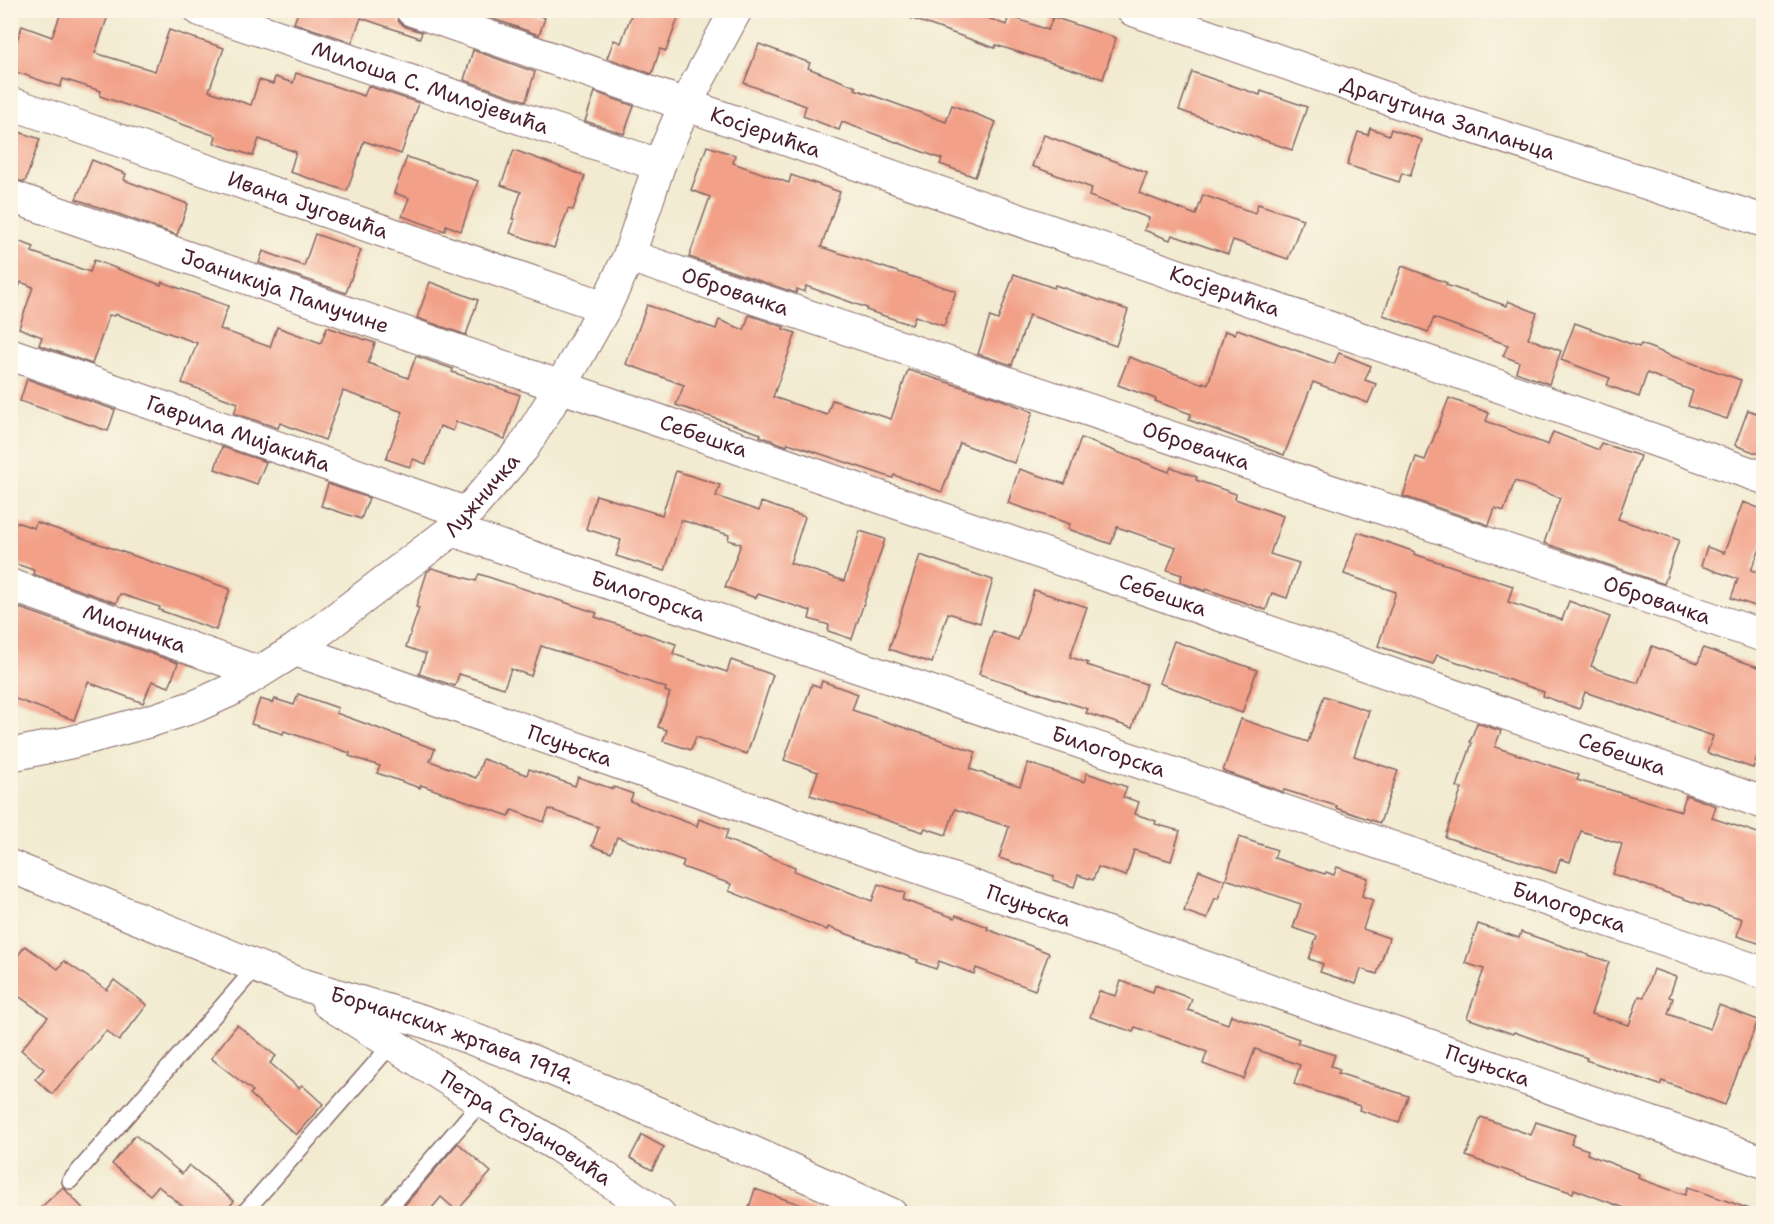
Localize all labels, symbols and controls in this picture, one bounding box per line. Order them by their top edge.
street label: Милоша С. Милојевића [308,35,552,141]
street label: Драгутина Заплањца [1337,69,1559,167]
street label: Косјерићка [706,100,825,164]
street label: Ивана Југовића [224,165,392,246]
street label: Јоаникија Памучине [177,242,393,340]
street label: Косјерићка [1166,259,1284,323]
street label: Обровачка [678,261,793,323]
street label: Гаврила Мијакића [143,389,334,479]
street label: Себешка [656,408,751,464]
street label: Обровачка [1139,415,1253,477]
street label: Лужничка [438,447,526,543]
street label: Билогорска [587,564,709,628]
street label: Себешка [1115,567,1211,623]
street label: Обровачка [1600,569,1714,631]
street label: Мионичка [79,598,190,660]
street label: Псуњска [524,718,616,773]
street label: Билогорска [1048,719,1169,784]
street label: Себешка [1575,726,1670,782]
street label: Билогорска [1508,875,1630,939]
street label: Псуњска [983,878,1075,933]
street label: Борчанских жртава 1914. [327,980,579,1091]
street label: Псуњска [1442,1038,1534,1093]
street label: Петра Стојановића [435,1064,617,1192]

